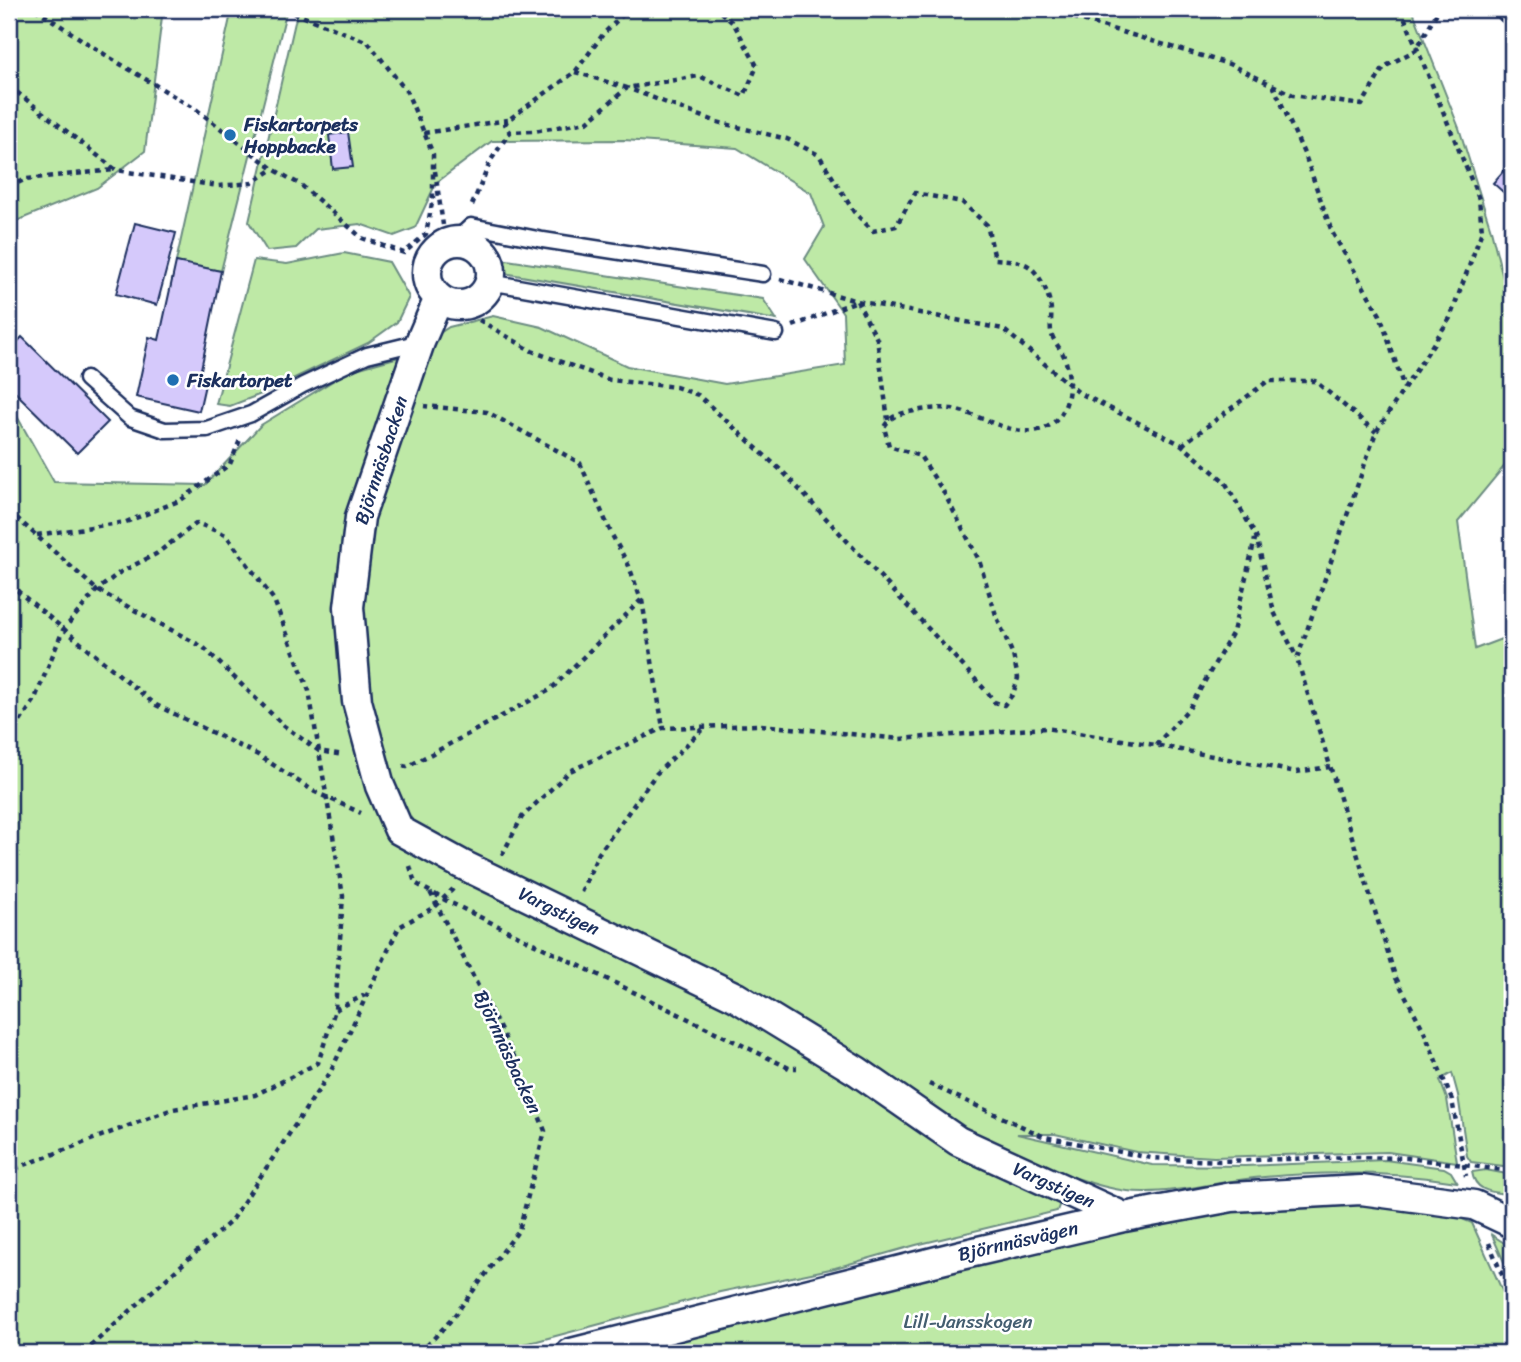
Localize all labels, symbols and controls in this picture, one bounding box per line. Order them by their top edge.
place label: Fiskartorpets Hoppbacke [243,108,359,163]
marker: Fiskartorpets Hoppbacke [222,127,238,143]
place label: Fiskartorpet [186,364,293,397]
marker: Fiskartorpet [165,372,181,388]
street label: Björnnäsbacken [345,391,417,529]
street label: Vargstigen [513,877,605,945]
street label: Björnnäsbacken [465,984,551,1120]
street label: Vargstigen [1007,1152,1101,1218]
street label: Björnnäsvägen [955,1211,1081,1271]
park label: Lill-Jansskogen [903,1305,1033,1338]

